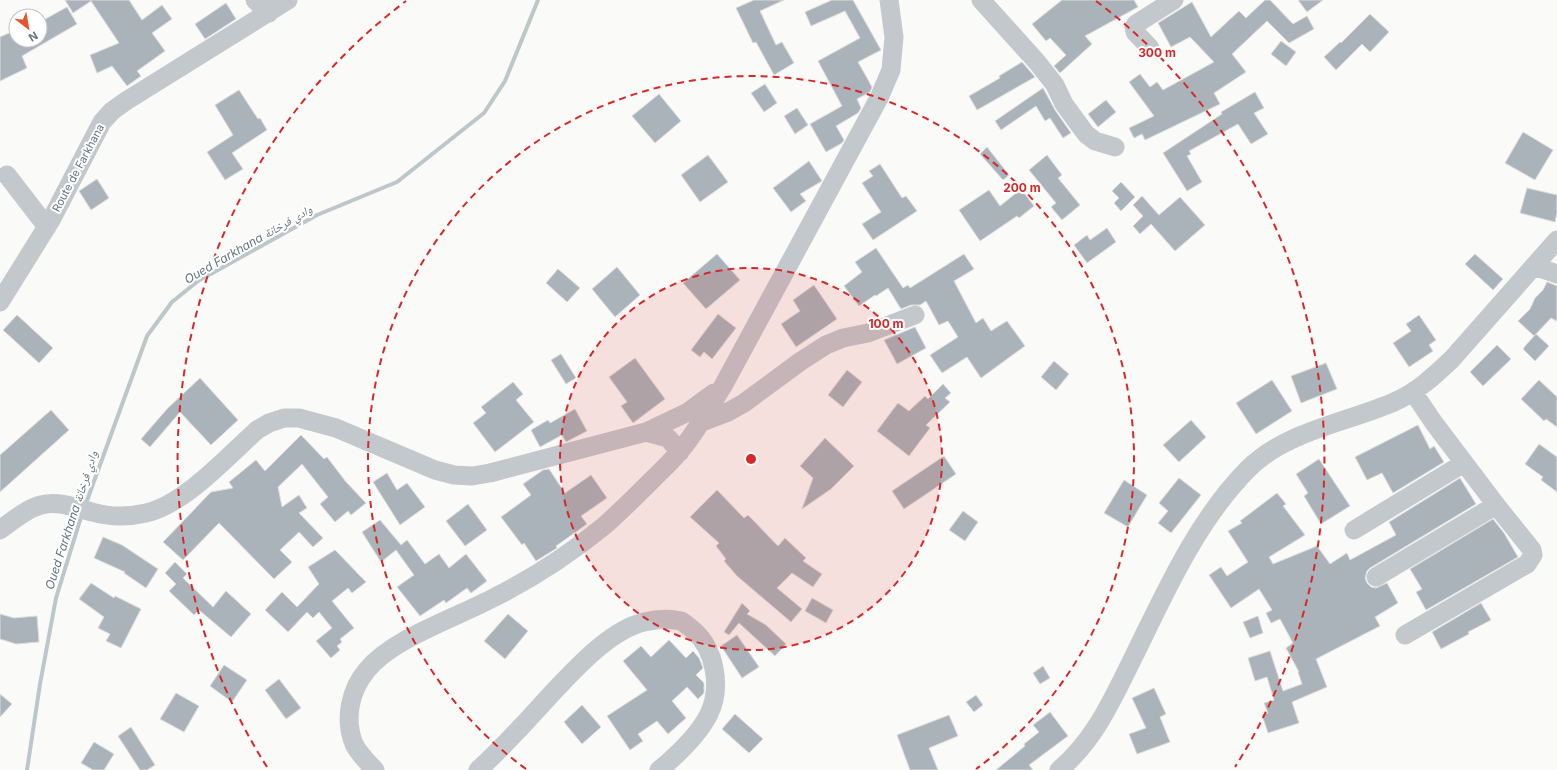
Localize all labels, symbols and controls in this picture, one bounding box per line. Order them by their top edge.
north arrow [8,8,48,48]
text: N [26,28,40,45]
text: 300 m [1138,45,1176,60]
street label: Route de Farkhana [49,122,107,214]
text: 200 m [1003,180,1041,195]
water label: Oued Farkhana وادي فرخانة [181,201,316,289]
text: 100 m [868,316,904,331]
water label: Oued Farkhana وادي فرخانة [41,448,104,592]
centre of rings [744,452,758,466]

